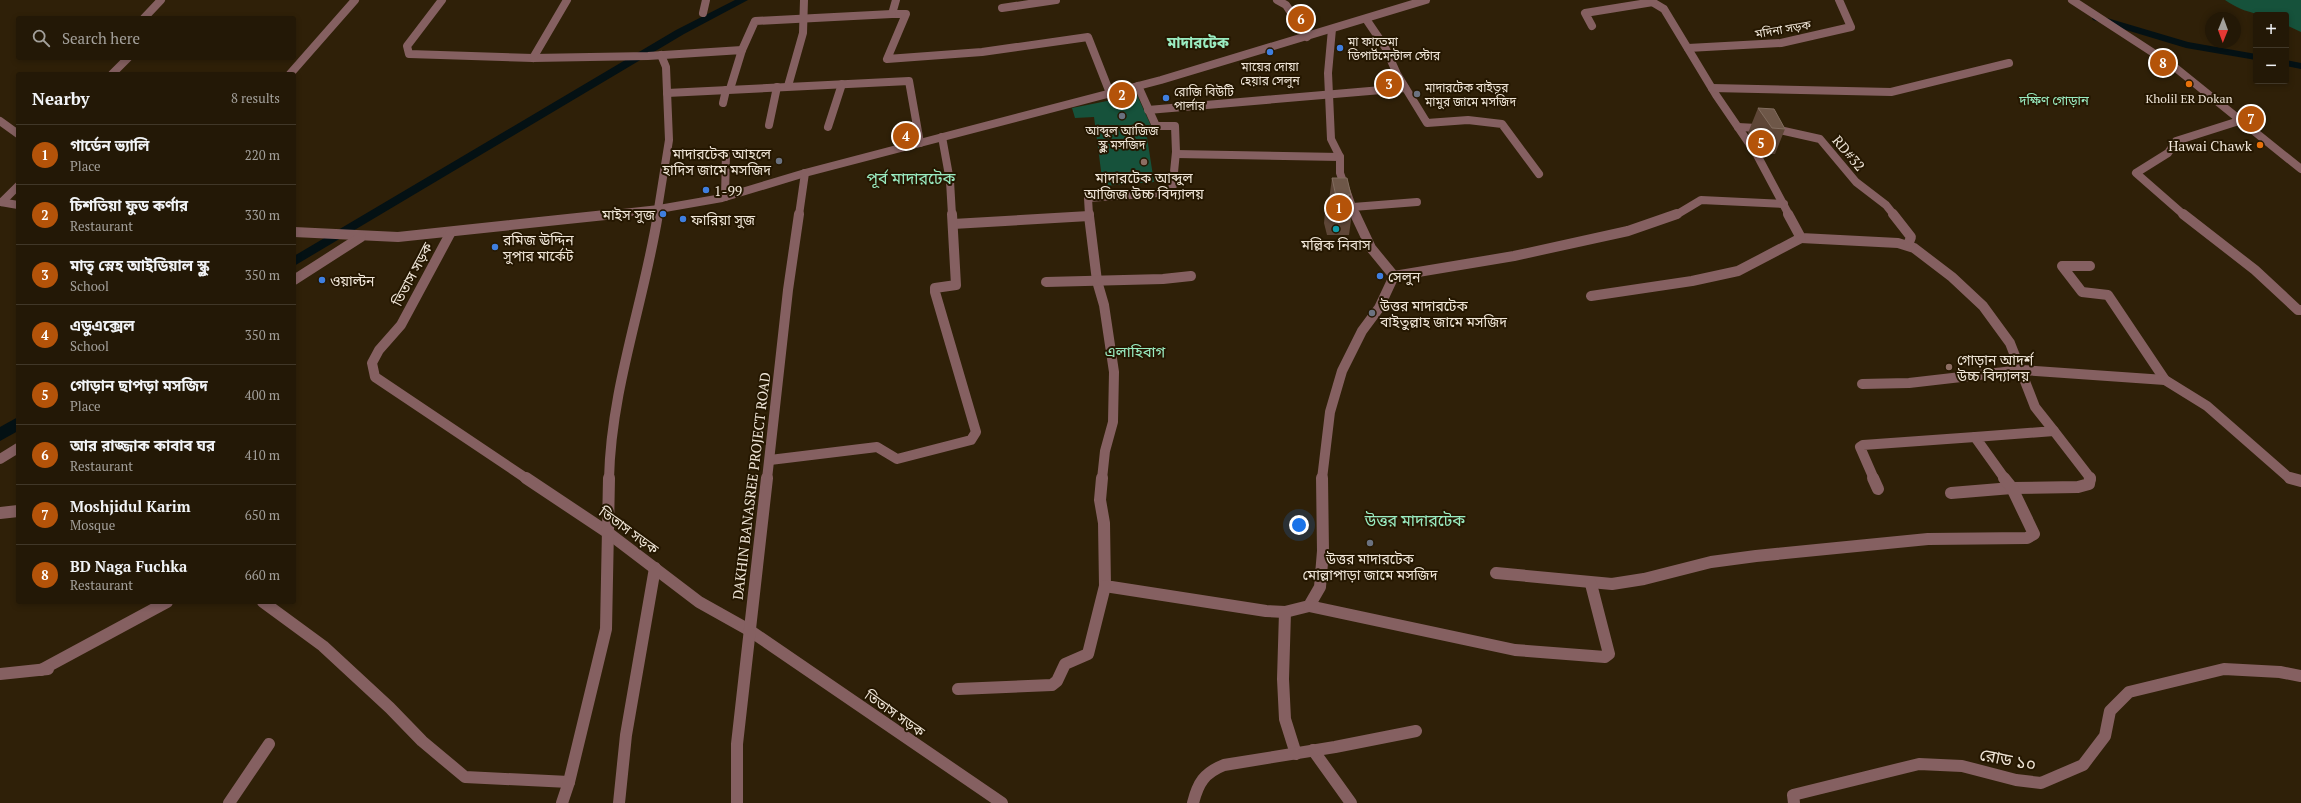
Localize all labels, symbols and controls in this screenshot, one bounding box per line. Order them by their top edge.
pin: 6 [1288,4,1314,34]
north arrow [2205,12,2241,48]
map controls [2253,12,2289,84]
button: + [2253,12,2289,48]
search box [16,16,296,60]
street label: মদিনা সড়ক [1753,17,1812,41]
icon: search [30,27,52,49]
text: Search here [62,28,140,48]
district label: মাদারটেক [1166,32,1230,52]
place label: মা ফাতেমা ডিপার্টমেন্টাল স্টোর [1347,34,1441,63]
marker: মা ফাতেমা ডিপার্টমেন্টাল স্টোর [1335,43,1345,53]
marker: মায়ের দোয়া হেয়ার সেলুন [1265,47,1275,57]
pin: 8 [2150,48,2176,78]
button: − [2253,48,2289,84]
place label: মায়ের দোয়া হেয়ার সেলুন [1240,59,1300,89]
pin: 3 [1376,69,1402,99]
marker: Kholil ER Dokan [2184,79,2194,89]
pin: 2 [1109,80,1135,110]
place label: মাদারটেক বাইতুর মামুর জামে মসজিদ [1424,80,1516,110]
place label: রোজি বিউটি পার্লার [1174,84,1234,113]
text: Nearby [32,87,90,110]
text: 8 results [231,89,280,107]
marker: মাদারটেক বাইতুর মামুর জামে মসজিদ [1412,89,1422,99]
district label: দক্ষিণ গোড়ান [2018,91,2089,109]
place label: Kholil ER Dokan [2145,91,2233,106]
marker: রোজি বিউটি পার্লার [1161,93,1171,103]
pin: 7 [2238,104,2264,134]
marker: আব্দুল আজিজ স্কুল মসজিদ [1117,111,1127,121]
pin: 4 [893,121,919,151]
place label: আব্দুল আজিজ স্কুল মসজিদ [1084,123,1159,153]
pin: 5 [1748,128,1774,158]
street label: RD#32 [1828,131,1870,175]
text: গার্ডেন ভ্যালি [70,135,149,155]
place label: Hawai Chawk [2168,136,2253,155]
marker: Hawai Chawk [2255,140,2265,150]
place label: মাদারটেক আহলে হাদিস জামে মসজিদ [662,144,772,179]
text: 1 [41,146,49,164]
text: 220 m [245,146,280,164]
marker: মাদারটেক আহলে হাদিস জামে মসজিদ [774,156,784,166]
text: Place [70,157,101,175]
marker: মাদারটেক আব্দুল আজিজ উচ্চ বিদ্যালয় [1139,157,1149,167]
district label: পূর্ব মাদারটেক [866,167,957,189]
place label: মাদারটেক আব্দুল আজিজ উচ্চ বিদ্যালয় [1083,168,1204,203]
place label: 1-99 [714,181,742,200]
marker: 1-99 [701,185,711,195]
pin: 1 [1326,193,1352,223]
text: চিশতিয়া ফুড কর্ণার [70,195,188,215]
place label: মাইস সুজ [601,205,656,224]
text: 2 [41,206,49,224]
text: 330 m [245,206,280,224]
marker: মাইস সুজ [658,209,668,219]
place label: ফারিয়া সুজ [690,210,756,229]
marker: ফারিয়া সুজ [678,214,688,224]
text: Restaurant [70,217,133,235]
marker: মল্লিক নিবাস [1331,224,1341,234]
place label: রমিজ ঊদ্দিন সুপার মার্কেট [502,230,574,265]
place label: মল্লিক নিবাস [1300,235,1371,254]
street label: তিতাস সড়ক [387,238,437,310]
marker: রমিজ ঊদ্দিন সুপার মার্কেট [490,242,500,252]
text: মাতৃ স্নেহ আইডিয়াল স্কুল [70,255,209,275]
text: 3 [41,266,49,284]
text: 350 m [245,266,280,284]
place label: সেলুন [1388,267,1421,286]
place label: ওয়াল্টন [330,271,375,290]
marker: সেলুন [1375,271,1385,281]
marker: ওয়াল্টন [317,275,327,285]
text: School [70,277,109,295]
place label: উত্তর মাদারটেক বাইতুল্লাহ জামে মসজিদ [1379,296,1507,331]
marker: উত্তর মাদারটেক বাইতুল্লাহ জামে মসজিদ [1367,308,1377,318]
text: এডুএক্সেল [70,315,135,335]
text: 4 [41,326,49,344]
text: 350 m [245,326,280,344]
text: School [70,337,109,355]
district label: এলাহিবাগ [1105,341,1166,361]
place label: গোড়ান আদর্শ উচ্চ বিদ্যালয় [1956,350,2034,385]
marker: গোড়ান আদর্শ উচ্চ বিদ্যালয় [1944,362,1954,372]
street label: DAKHIN BANASREE PROJECT ROAD [728,371,774,601]
text: গোড়ান ছাপড়া মসজিদ [70,375,208,395]
text: 5 [41,386,49,404]
text: 400 m [245,386,280,404]
text: Place [70,397,101,415]
text: আর রাজ্জাক কাবাব ঘর [70,435,215,455]
text: 6 [41,446,49,464]
text: 410 m [245,446,280,464]
text: Restaurant [70,457,133,475]
text: Moshjidul Karim [70,496,191,516]
street label: তিতাস সড়ক [595,501,663,558]
text: 7 [41,506,49,524]
text: 650 m [245,506,280,524]
district label: উত্তর মাদারটেক [1364,509,1466,531]
your location [1289,515,1309,535]
text: Mosque [70,516,115,534]
marker: উত্তর মাদারটেক মোল্লাপাড়া জামে মসজিদ [1365,538,1375,548]
place label: উত্তর মাদারটেক মোল্লাপাড়া জামে মসজিদ [1303,549,1438,584]
text: BD Naga Fuchka [70,556,187,576]
text: 8 [41,566,49,584]
text: 660 m [245,566,280,584]
text: Restaurant [70,576,133,594]
street label: তিতাস সড়ক [860,685,929,741]
street label: রোড ১০ [1978,742,2038,776]

